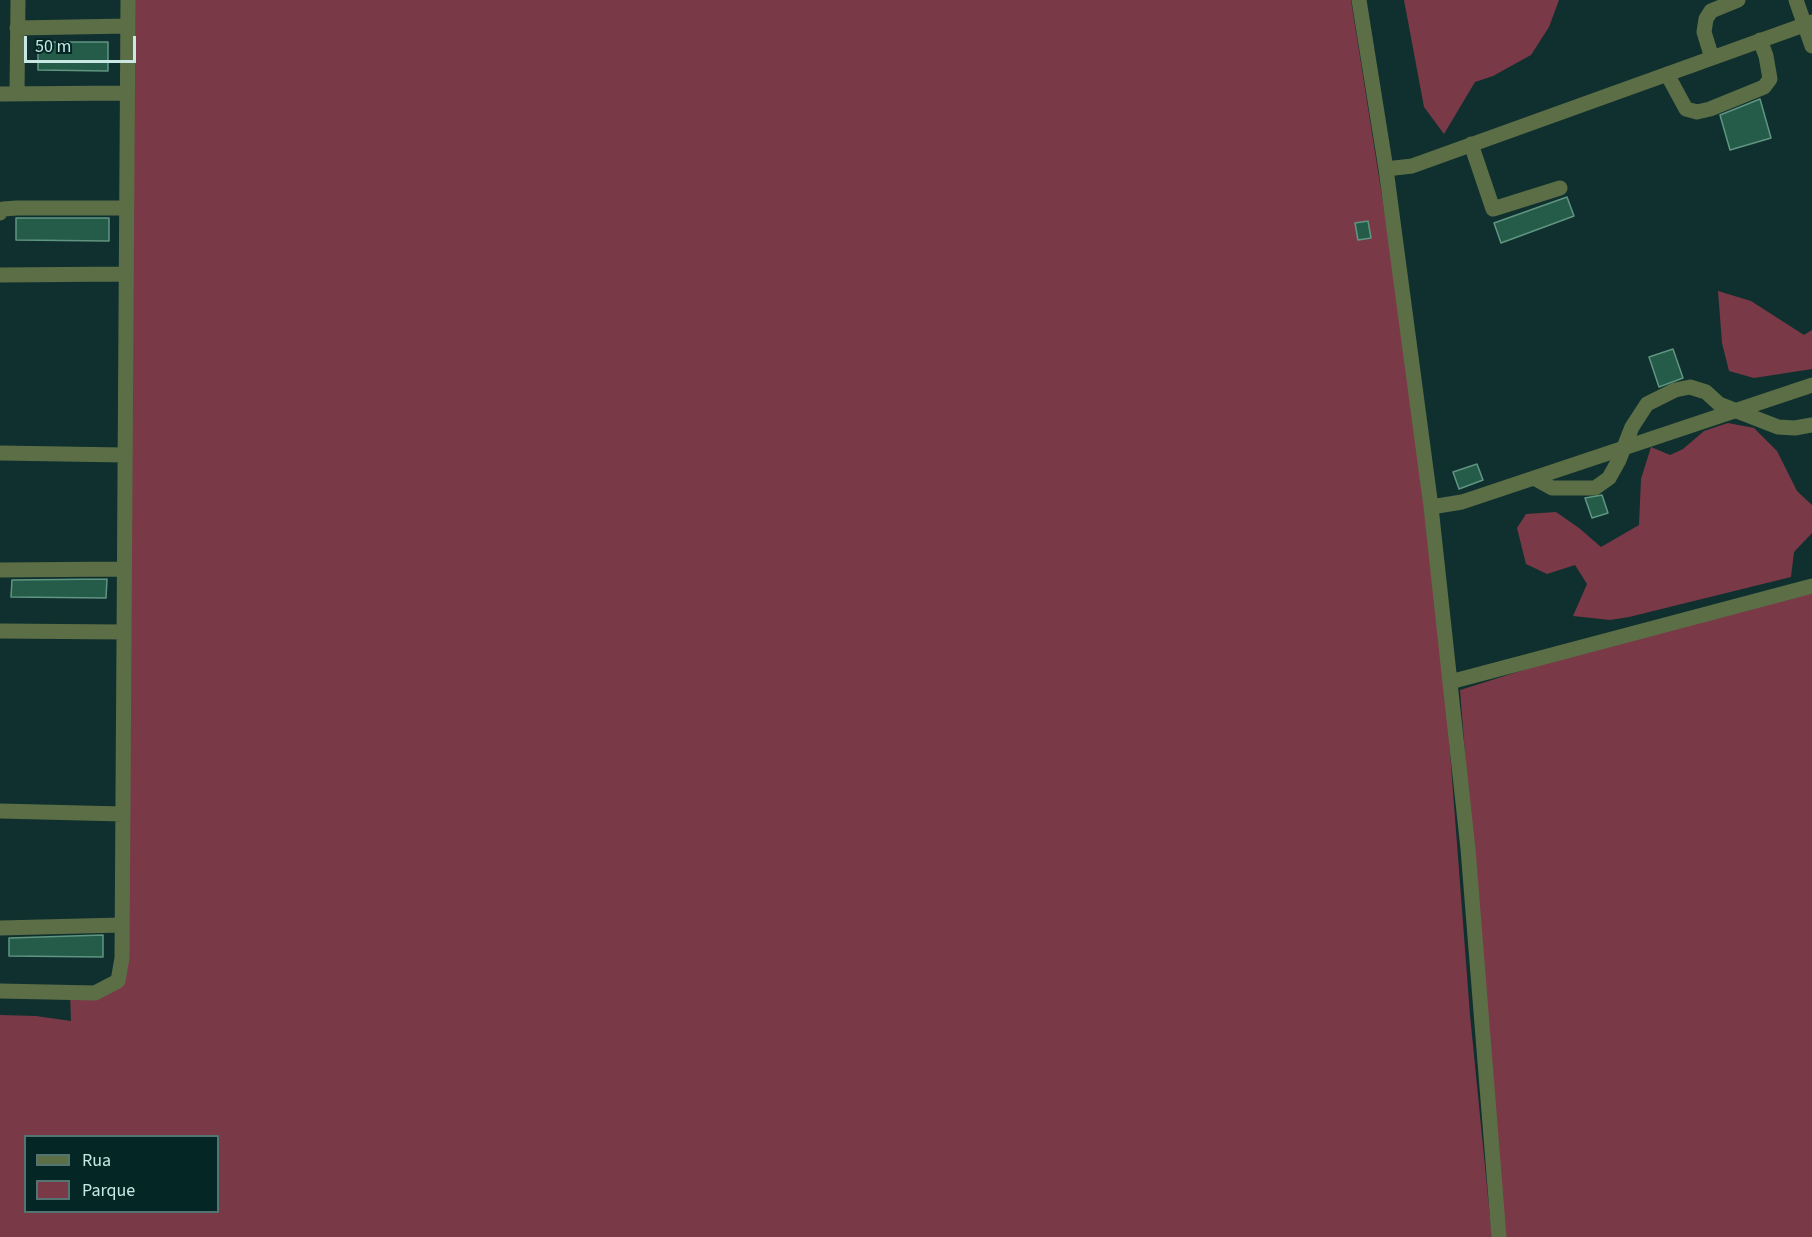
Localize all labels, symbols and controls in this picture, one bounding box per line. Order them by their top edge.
scale bar [27,24,140,62]
text: 50 m [35,34,71,59]
legend [24,1135,219,1213]
text: Rua [82,1148,111,1173]
text: Parque [82,1178,135,1203]

